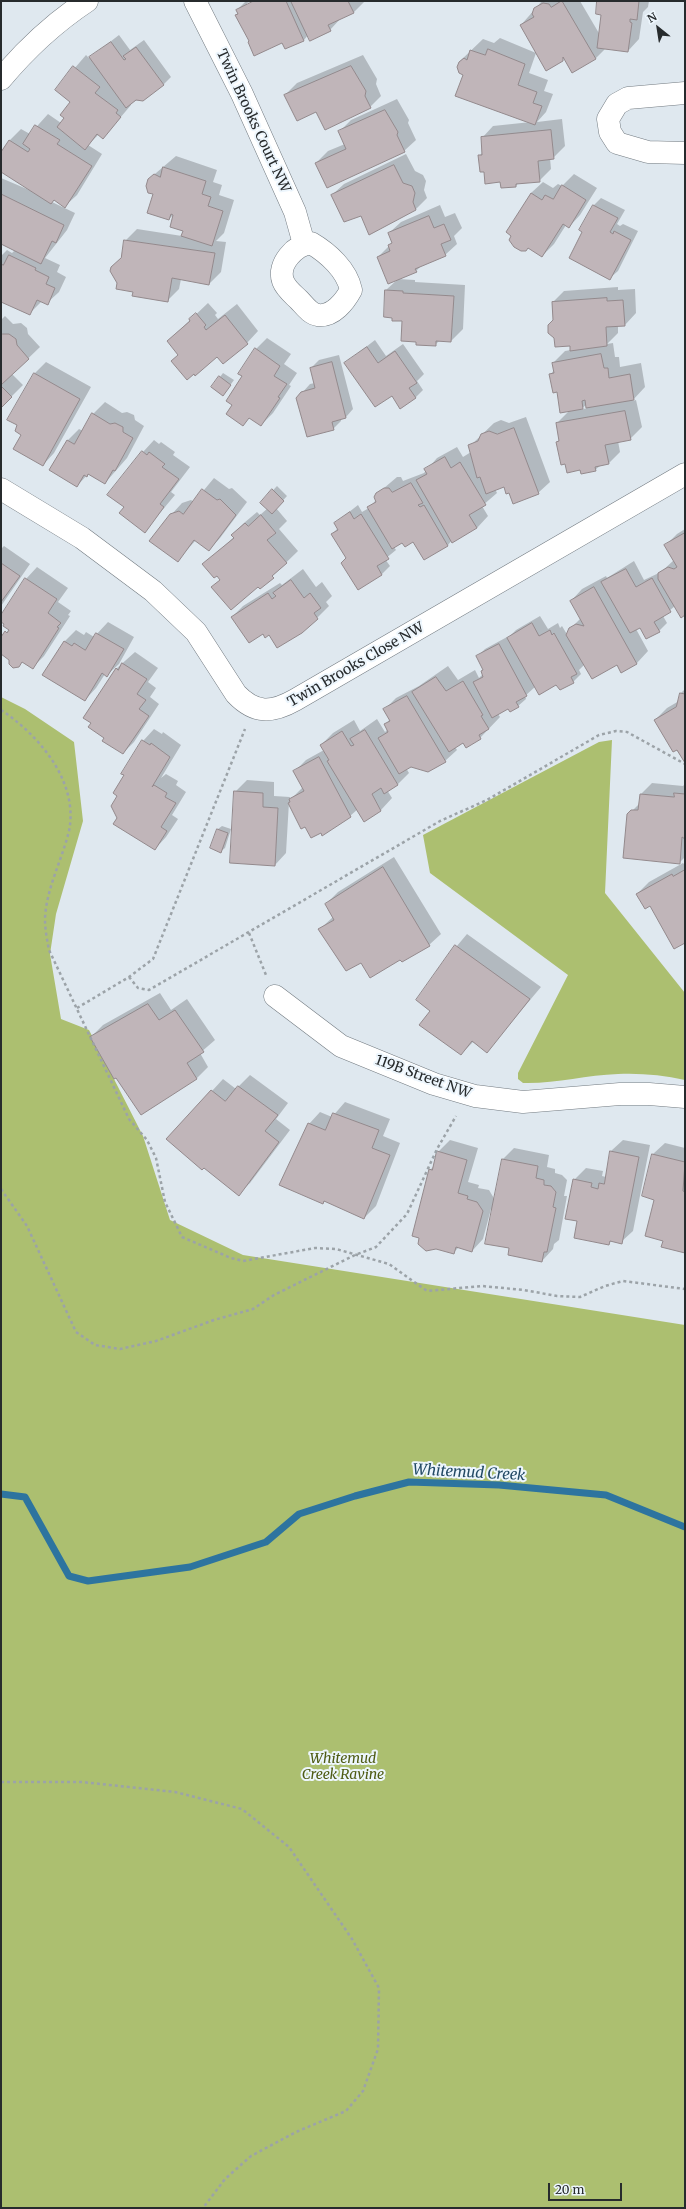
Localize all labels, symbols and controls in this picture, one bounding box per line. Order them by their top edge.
north arrow [638,8,678,48]
text: N [645,9,659,26]
street label: Twin Brooks Court NW [212,47,294,195]
street label: Twin Brooks Close NW [285,619,427,711]
street label: 119B Street NW [373,1052,473,1102]
water label: Whitemud Creek [412,1461,526,1485]
park label: Whitemud Creek Ravine [302,1751,384,1784]
scale bar [550,2175,624,2201]
text: 20 m [555,2182,584,2197]

